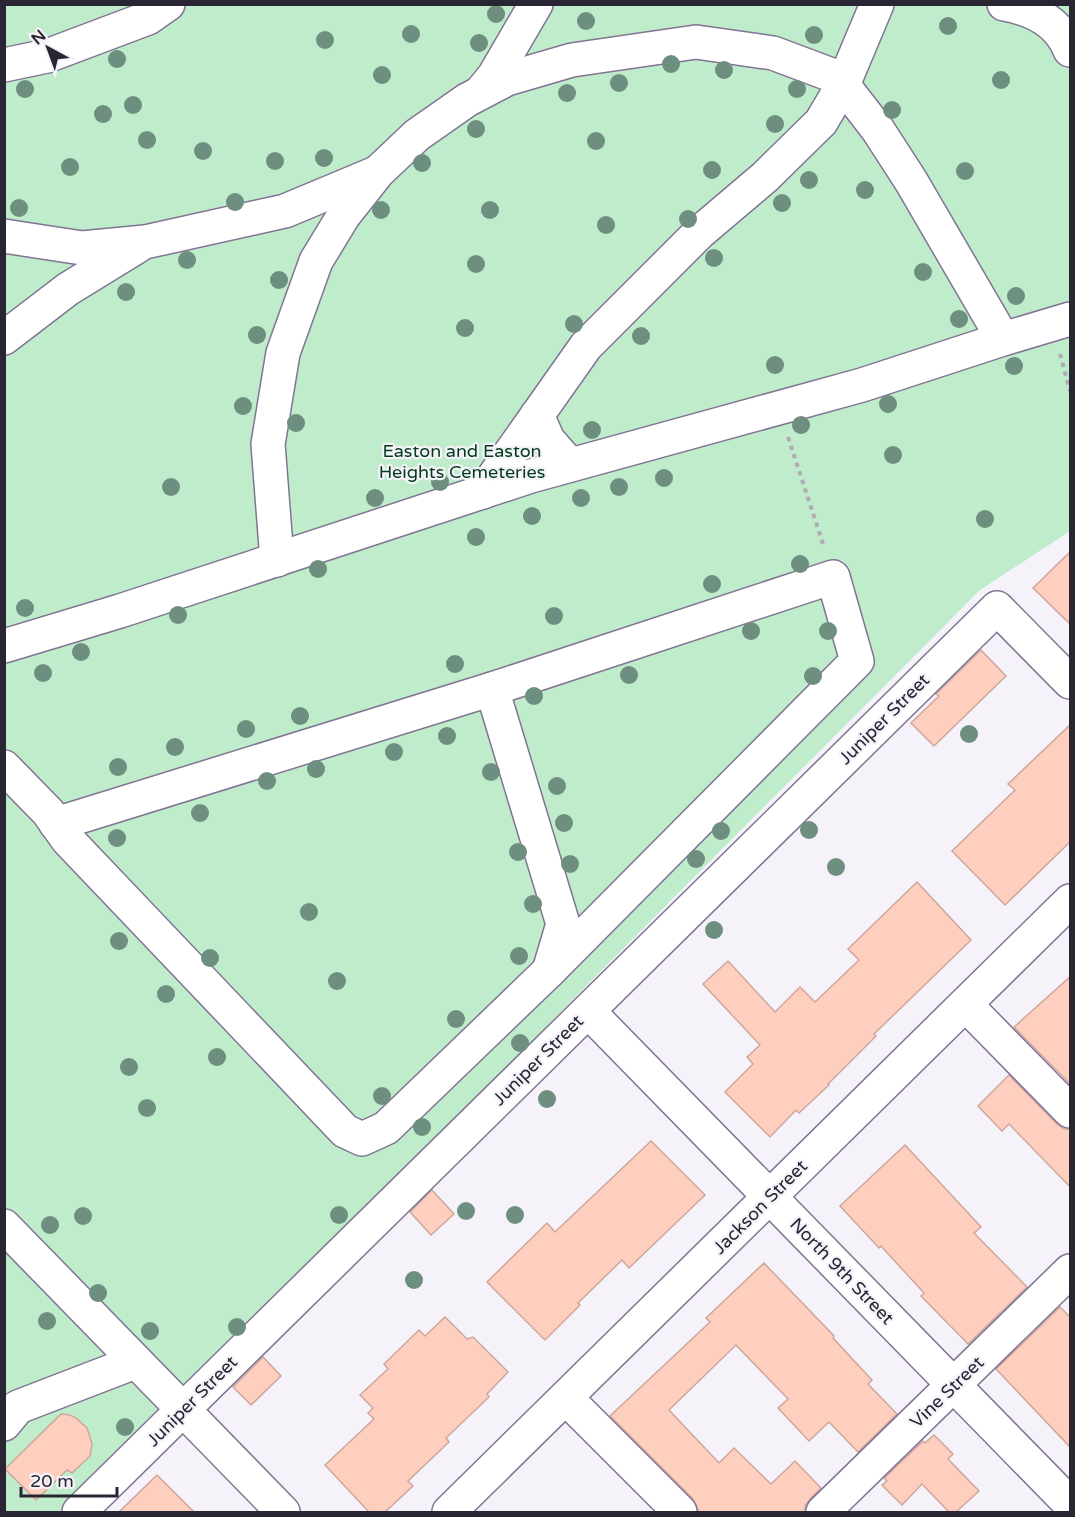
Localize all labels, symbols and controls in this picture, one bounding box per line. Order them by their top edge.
north arrow [18,18,78,78]
text: N [27,26,50,49]
park label: Easton and Easton Heights Cemeteries [379,440,545,483]
street label: Juniper Street [834,669,934,769]
street label: Juniper Street [488,1010,588,1110]
street label: Jackson Street [708,1155,812,1259]
street label: North 9th Street [786,1213,899,1329]
street label: Juniper Street [142,1351,242,1451]
street label: Vine Street [906,1351,989,1433]
scale bar [21,1460,117,1498]
text: 20 m [30,1470,74,1492]

